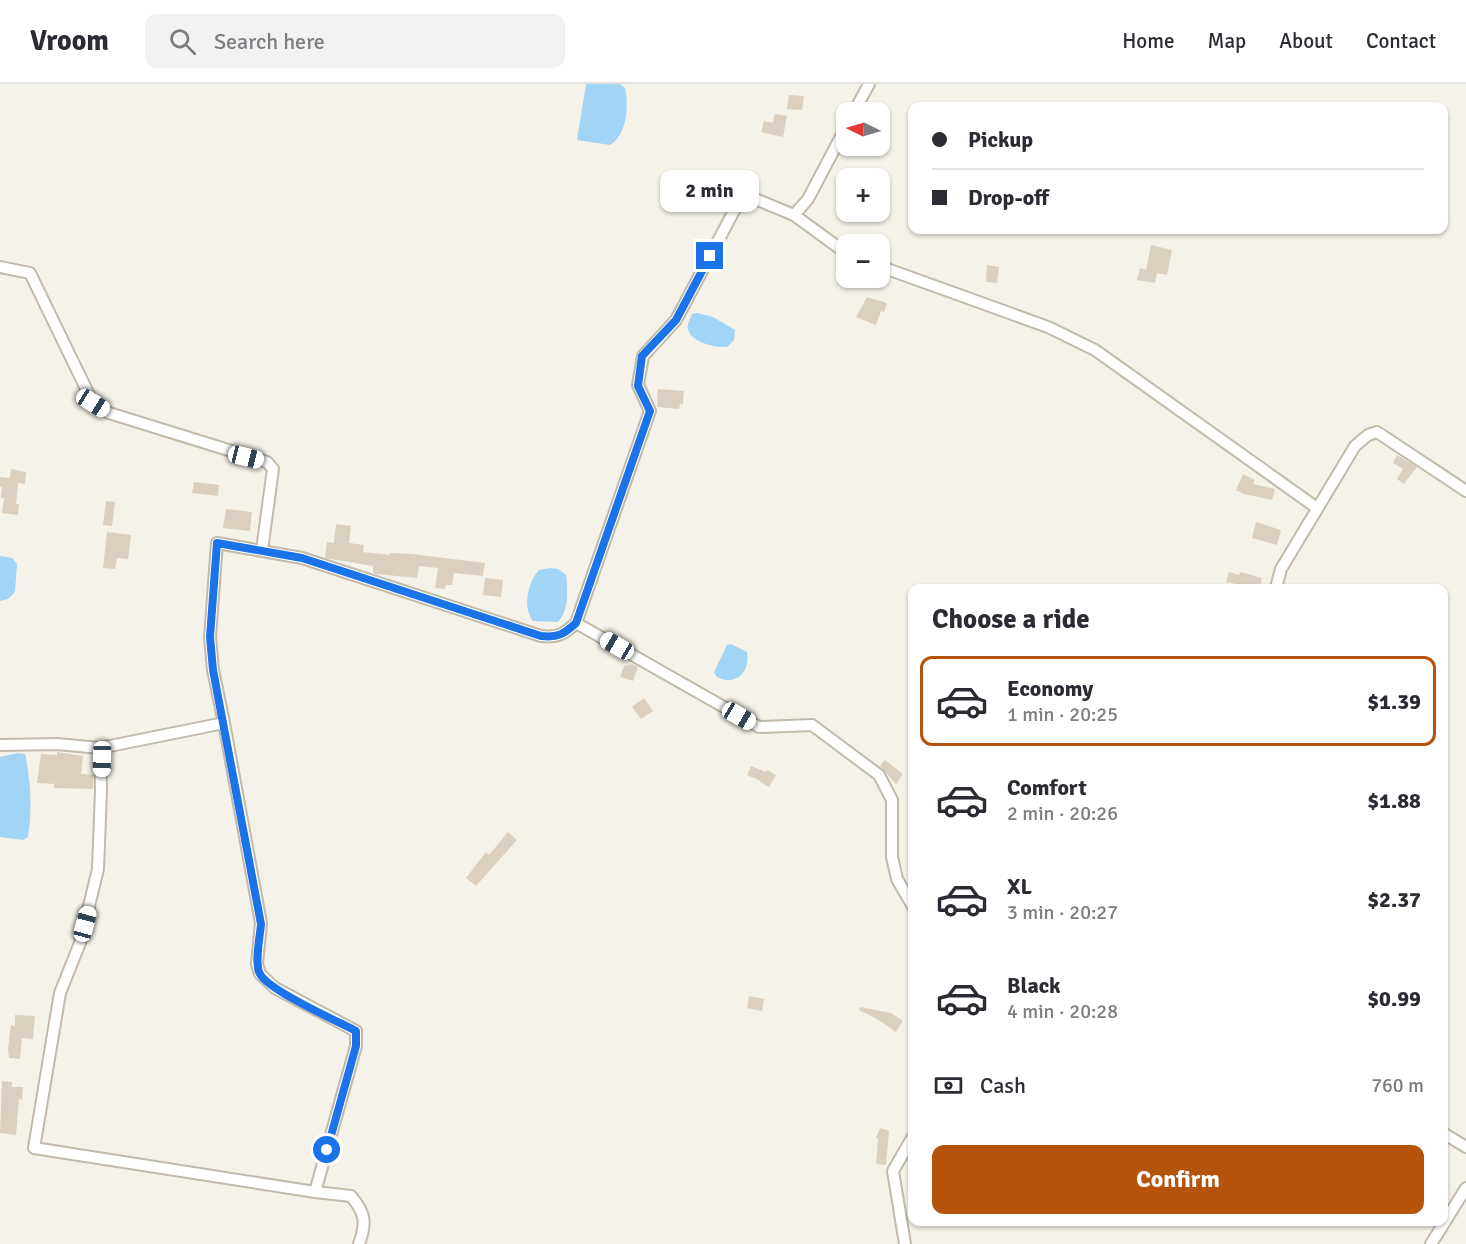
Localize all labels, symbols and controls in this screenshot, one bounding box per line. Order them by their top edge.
search box [145,14,565,68]
text: Vroom [30,24,109,58]
icon: search [166,25,199,58]
text: Search here [214,28,325,55]
text: Home [1122,28,1175,54]
text: Map [1208,28,1246,54]
text: About [1279,28,1333,54]
text: Contact [1366,28,1436,54]
north arrow [836,102,890,156]
map controls [836,102,890,288]
text: Pickup [968,126,1033,153]
button: + [836,168,890,222]
callout: 2 min [660,169,760,211]
text: 2 min [685,178,734,203]
text: Drop-off [968,184,1049,211]
button: − [836,234,890,288]
route end [696,242,723,269]
car [73,386,113,420]
car [226,444,266,470]
text: Choose a ride [932,603,1090,636]
car [597,629,637,663]
icon: car [935,674,989,728]
text: Economy [1007,675,1093,702]
text: $1.39 [1367,688,1421,715]
car [719,699,759,733]
text: 1 min · 20:25 [1007,702,1118,727]
car [93,741,111,777]
icon: car [935,773,989,827]
text: Comfort [1007,774,1087,801]
text: $1.88 [1367,787,1421,814]
text: 2 min · 20:26 [1007,801,1118,826]
icon: car [935,872,989,926]
text: XL [1007,873,1032,900]
text: $2.37 [1367,886,1421,913]
text: 3 min · 20:27 [1007,900,1118,925]
car [72,904,98,944]
icon: car [935,971,989,1025]
text: Black [1007,972,1061,999]
text: $0.99 [1367,985,1421,1012]
text: 4 min · 20:28 [1007,999,1118,1024]
icon: cash [932,1069,965,1102]
text: Cash [980,1072,1026,1099]
text: 760 m [1371,1073,1424,1098]
route start [313,1136,340,1163]
button: Confirm [932,1145,1424,1214]

